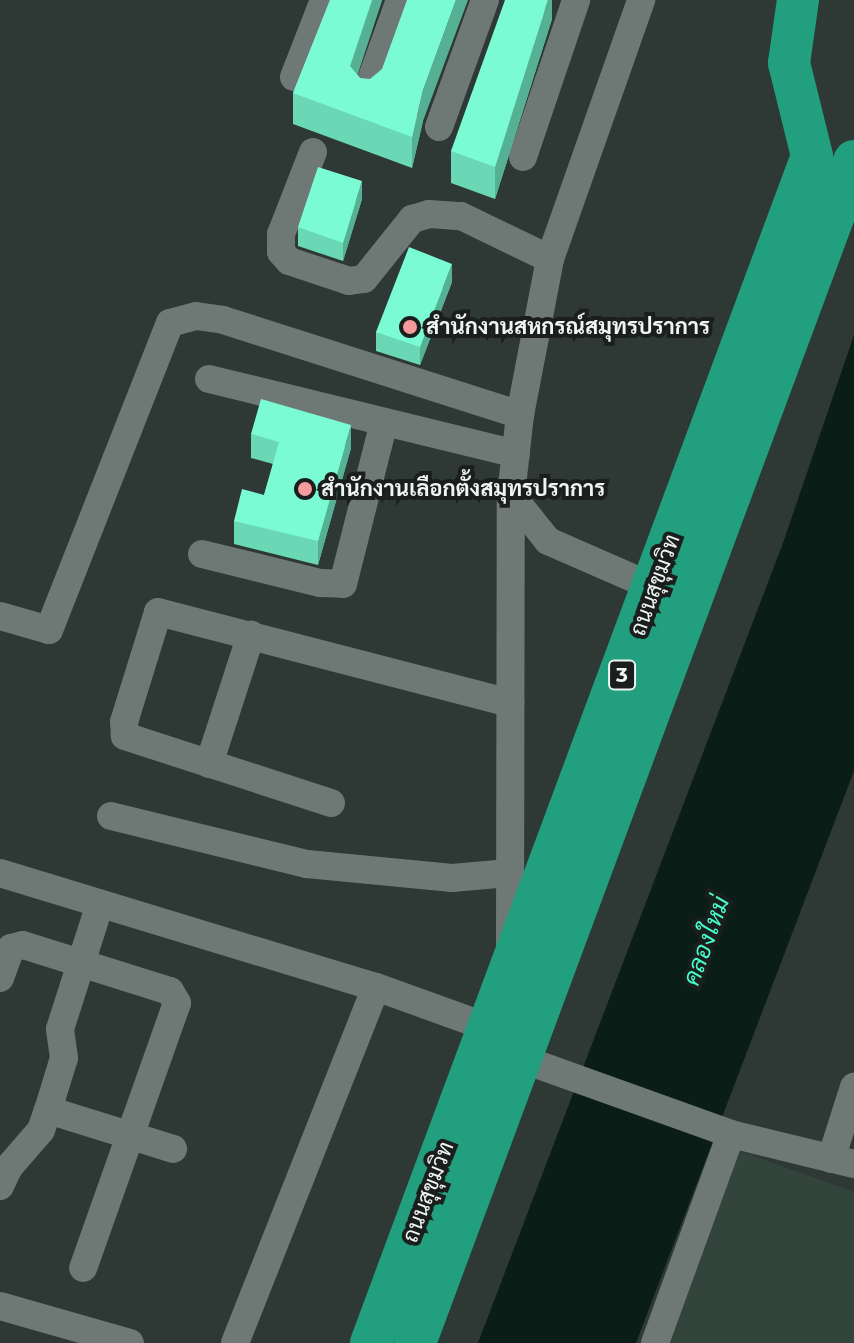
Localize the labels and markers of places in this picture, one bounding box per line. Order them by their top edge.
place label: สำนักงานสหกรณ์สมุทรปราการ [426,314,710,340]
marker: สำนักงานสหกรณ์สมุทรปราการ [401,318,419,336]
place label: สำนักงานเลือกตั้งสมุทรปราการ [321,476,605,502]
marker: สำนักงานเลือกตั้งสมุทรปราการ [296,480,314,498]

